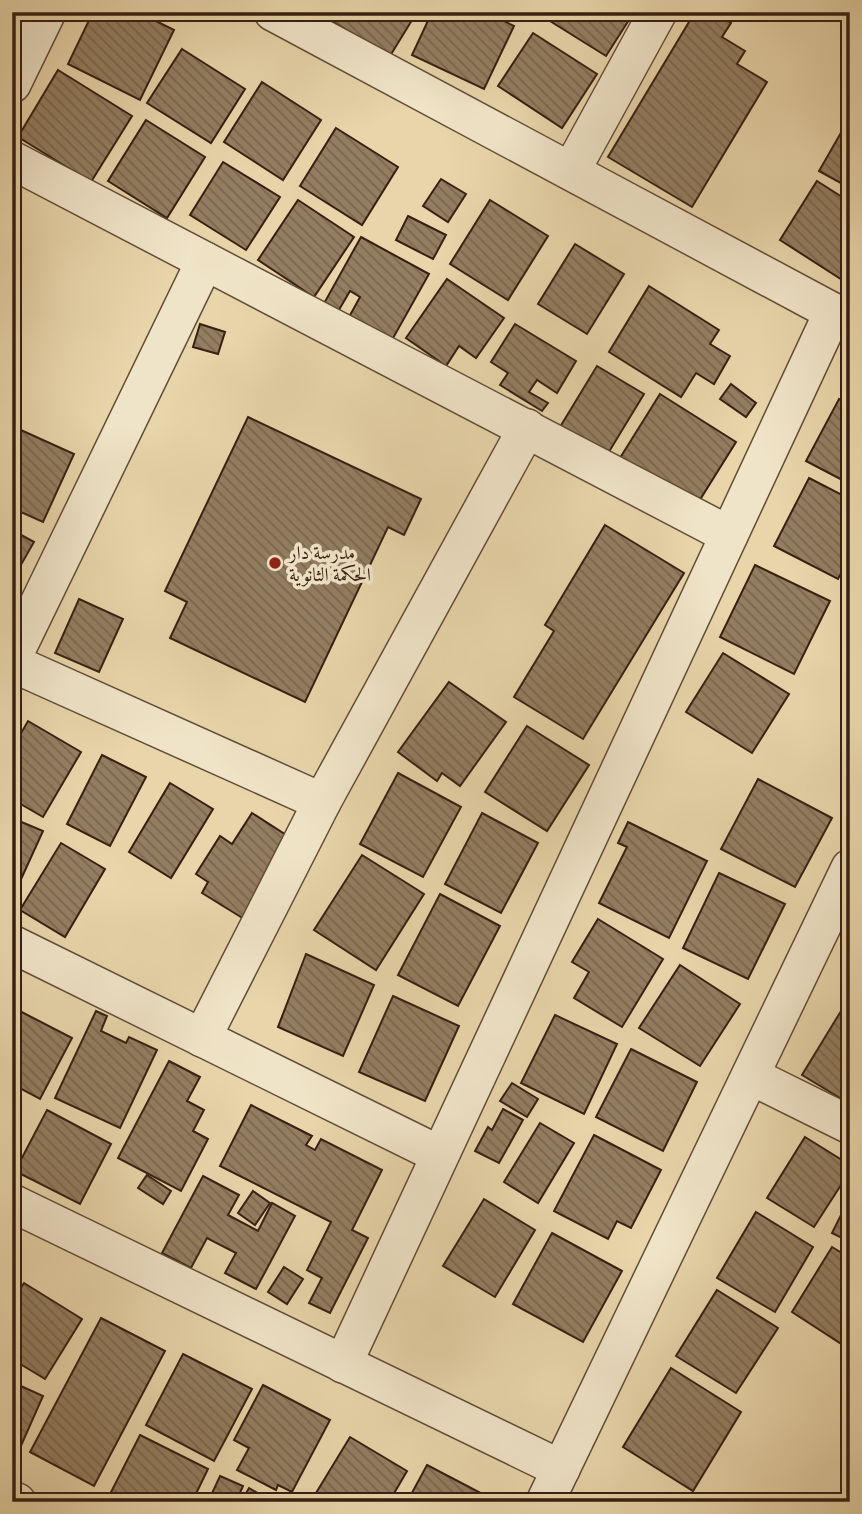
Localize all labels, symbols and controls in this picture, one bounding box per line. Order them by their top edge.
place label: مدرسة دار الحكمة الثانوية [287,541,371,587]
marker: مدرسة دار الحكمة الثانوية [267,555,283,571]

